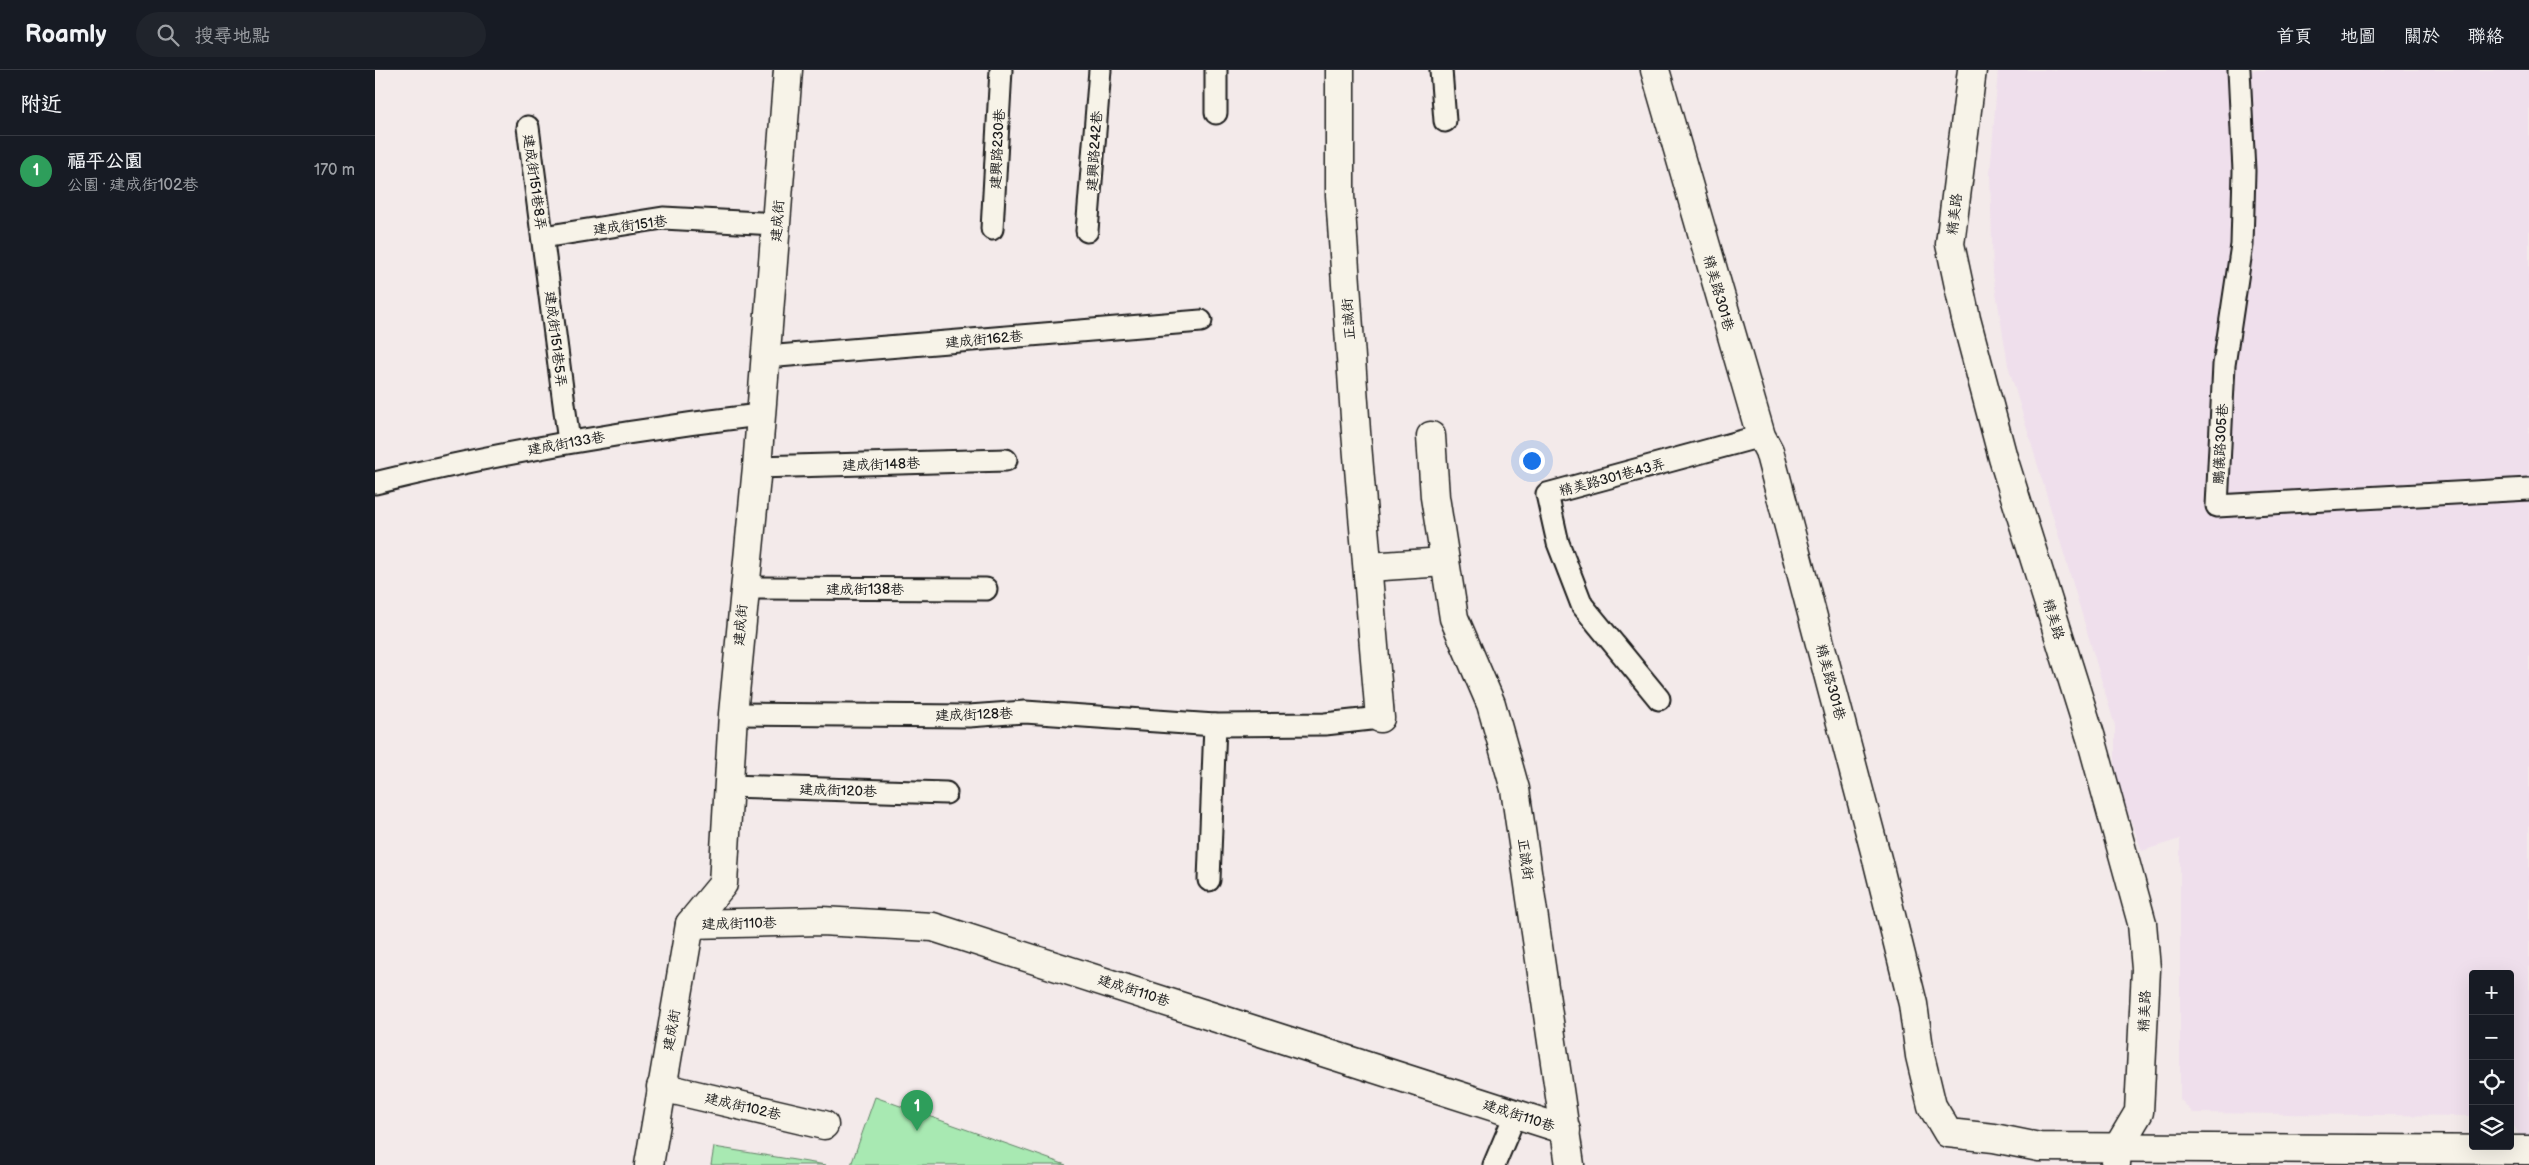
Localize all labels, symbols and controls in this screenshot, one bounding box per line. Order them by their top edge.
search box [136,12,486,57]
text: Roamly [25,20,106,49]
icon: search [154,21,182,49]
text: 搜尋地點 [194,25,270,48]
text: 首頁 [2276,26,2312,47]
text: 地圖 [2340,26,2376,47]
text: 關於 [2404,26,2440,47]
text: 聯絡 [2468,26,2504,47]
text: 附近 [20,92,62,117]
street label: 建興路230巷 [987,107,1008,190]
street label: 建興路242巷 [1083,109,1106,192]
street label: 建成街151巷8弄 [519,133,550,231]
text: 福平公園 [67,150,143,173]
text: 1 [33,161,39,180]
text: 170 m [314,161,355,180]
text: 公園 · 建成街102巷 [67,176,198,195]
street label: 精美路 [1944,192,1965,236]
street label: 建成街 [768,199,787,243]
street label: 建成街151巷 [592,212,669,238]
street label: 精美路301巷 [1700,253,1738,334]
street label: 建成街151巷5弄 [541,290,570,388]
street label: 正誠街 [1339,297,1358,341]
street label: 建成街162巷 [944,328,1025,351]
street label: 鵬儀路305巷 [2210,402,2231,485]
street label: 建成街133巷 [526,428,607,459]
your location [1519,448,1545,474]
street label: 建成街148巷 [842,455,921,474]
street label: 精美路301巷43弄 [1557,455,1667,500]
street label: 建成街138巷 [826,581,905,598]
street label: 精美路 [2039,597,2068,642]
street label: 建成街 [730,603,751,647]
street label: 精美路301巷 [1812,642,1849,723]
street label: 建成街128巷 [935,705,1014,724]
street label: 建成街120巷 [799,781,878,800]
street label: 正誠街 [1514,837,1537,881]
street label: 建成街110巷 [701,914,778,933]
map controls [2469,970,2514,1150]
button: + [2469,970,2514,1015]
street label: 建成街110巷 [1096,971,1173,1010]
street label: 精美路 [2135,990,2154,1032]
street label: 建成街 [659,1008,684,1052]
button: − [2469,1015,2514,1060]
button: locate [2469,1060,2514,1105]
street label: 建成街102巷 [703,1089,784,1124]
pin: 1 [901,1090,933,1131]
street label: 建成街110巷 [1481,1096,1558,1135]
button: layers [2469,1105,2514,1150]

